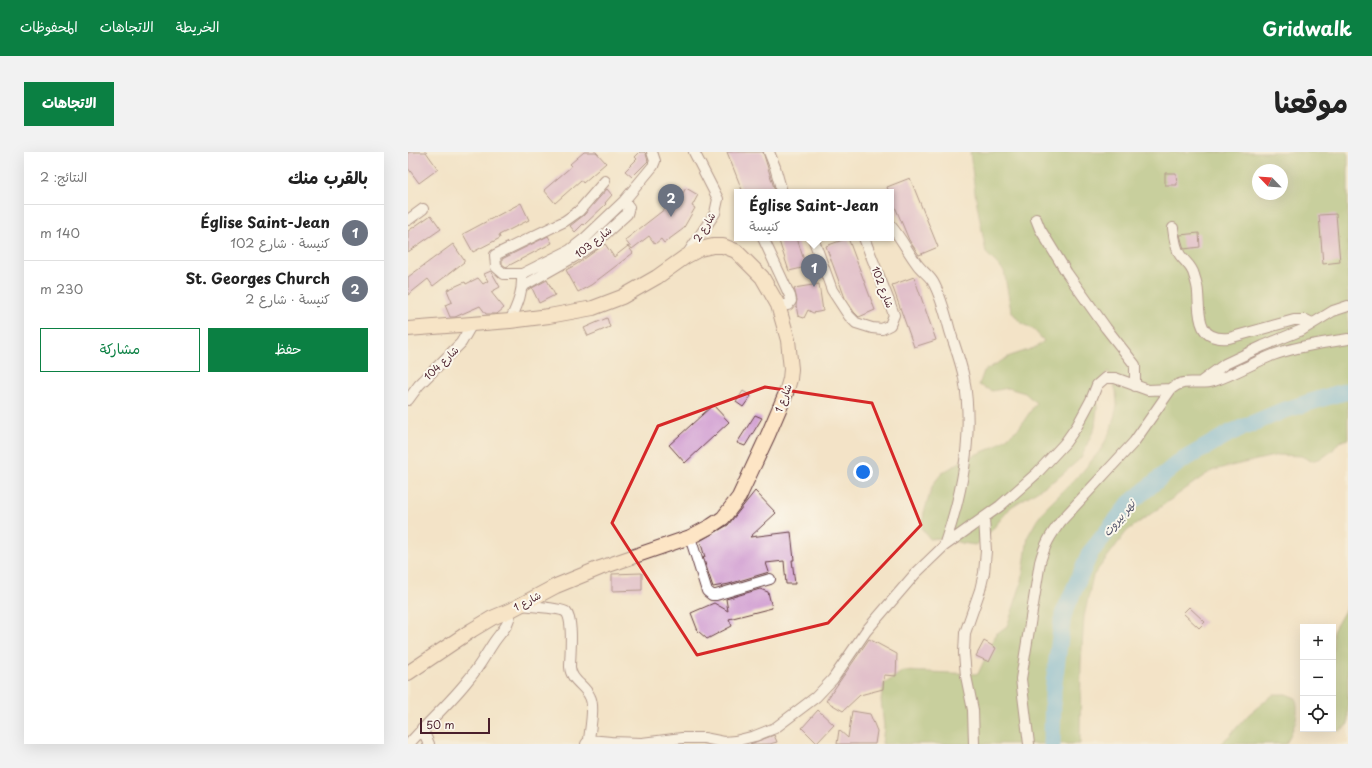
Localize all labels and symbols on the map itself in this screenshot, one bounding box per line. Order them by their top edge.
north arrow [1252,164,1288,200]
pin: 2 [658,184,684,217]
street label: شارع 2 [689,209,719,245]
street label: شارع 103 [571,222,615,262]
pin: 1 [801,254,827,287]
street label: شارع 102 [868,264,898,310]
street label: شارع 104 [420,342,462,384]
street label: شارع 1 [770,381,796,415]
your location [853,462,873,482]
water label: نهر بيروت [1098,495,1140,540]
street label: شارع 1 [510,587,544,615]
scale bar [420,716,490,735]

